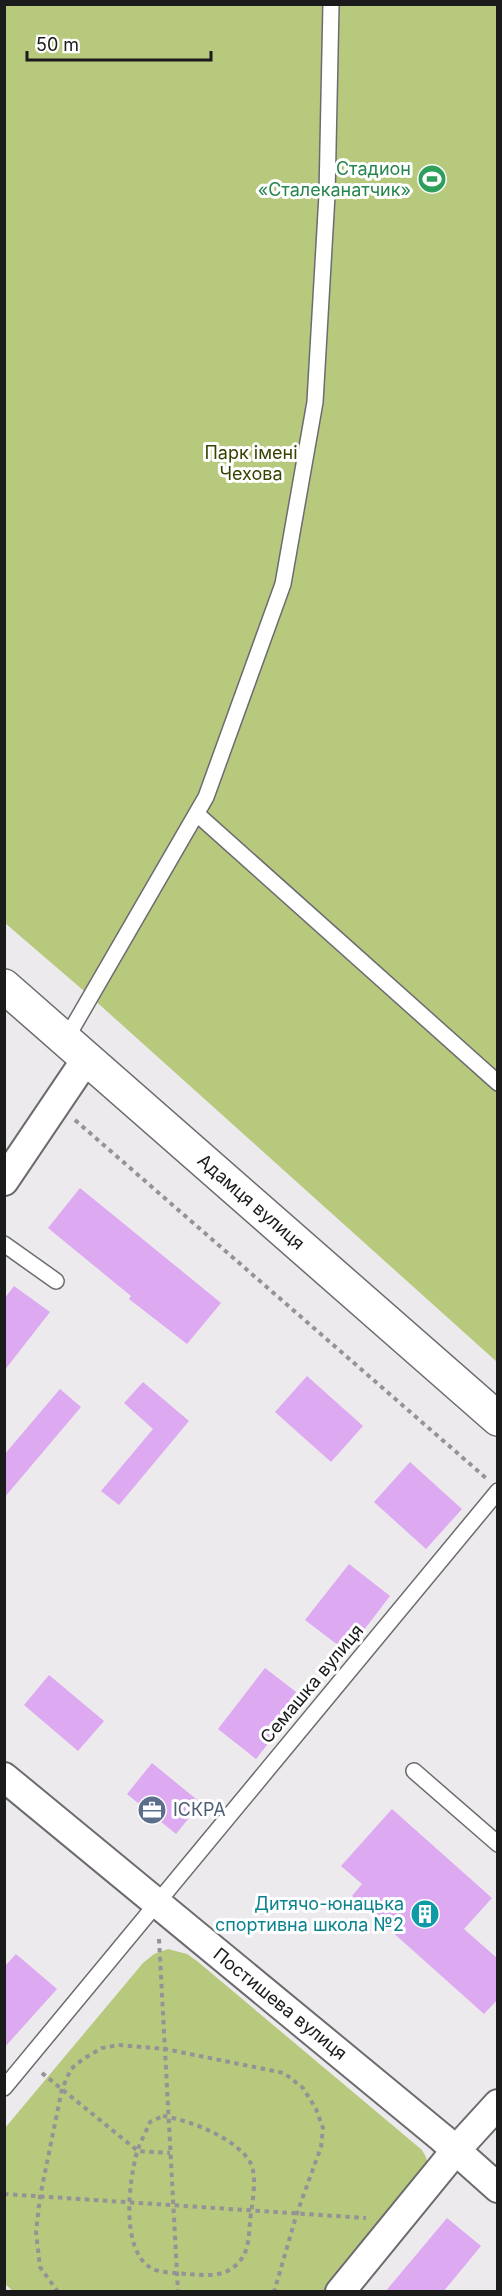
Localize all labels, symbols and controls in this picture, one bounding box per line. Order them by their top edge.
scale bar [27,24,212,62]
text: 50 m [36,34,79,55]
place label: Стадион «Сталеканатчик» [258,158,411,200]
sports icon: Стадион «Сталеканатчик» [416,163,448,195]
park label: Парк імені Чехова [204,442,298,484]
street label: Адамця вулиця [194,1150,309,1254]
street label: Семашка вулиця [256,1620,367,1747]
office icon: ІСКРА [136,1794,168,1826]
place label: ІСКРА [173,1799,226,1820]
place label: Дитячо-юнацька спортивна школа №2 [215,1893,404,1935]
building icon: Дитячо-юнацька спортивна школа №2 [409,1898,441,1930]
street label: Постишева вулиця [209,1943,351,2064]

